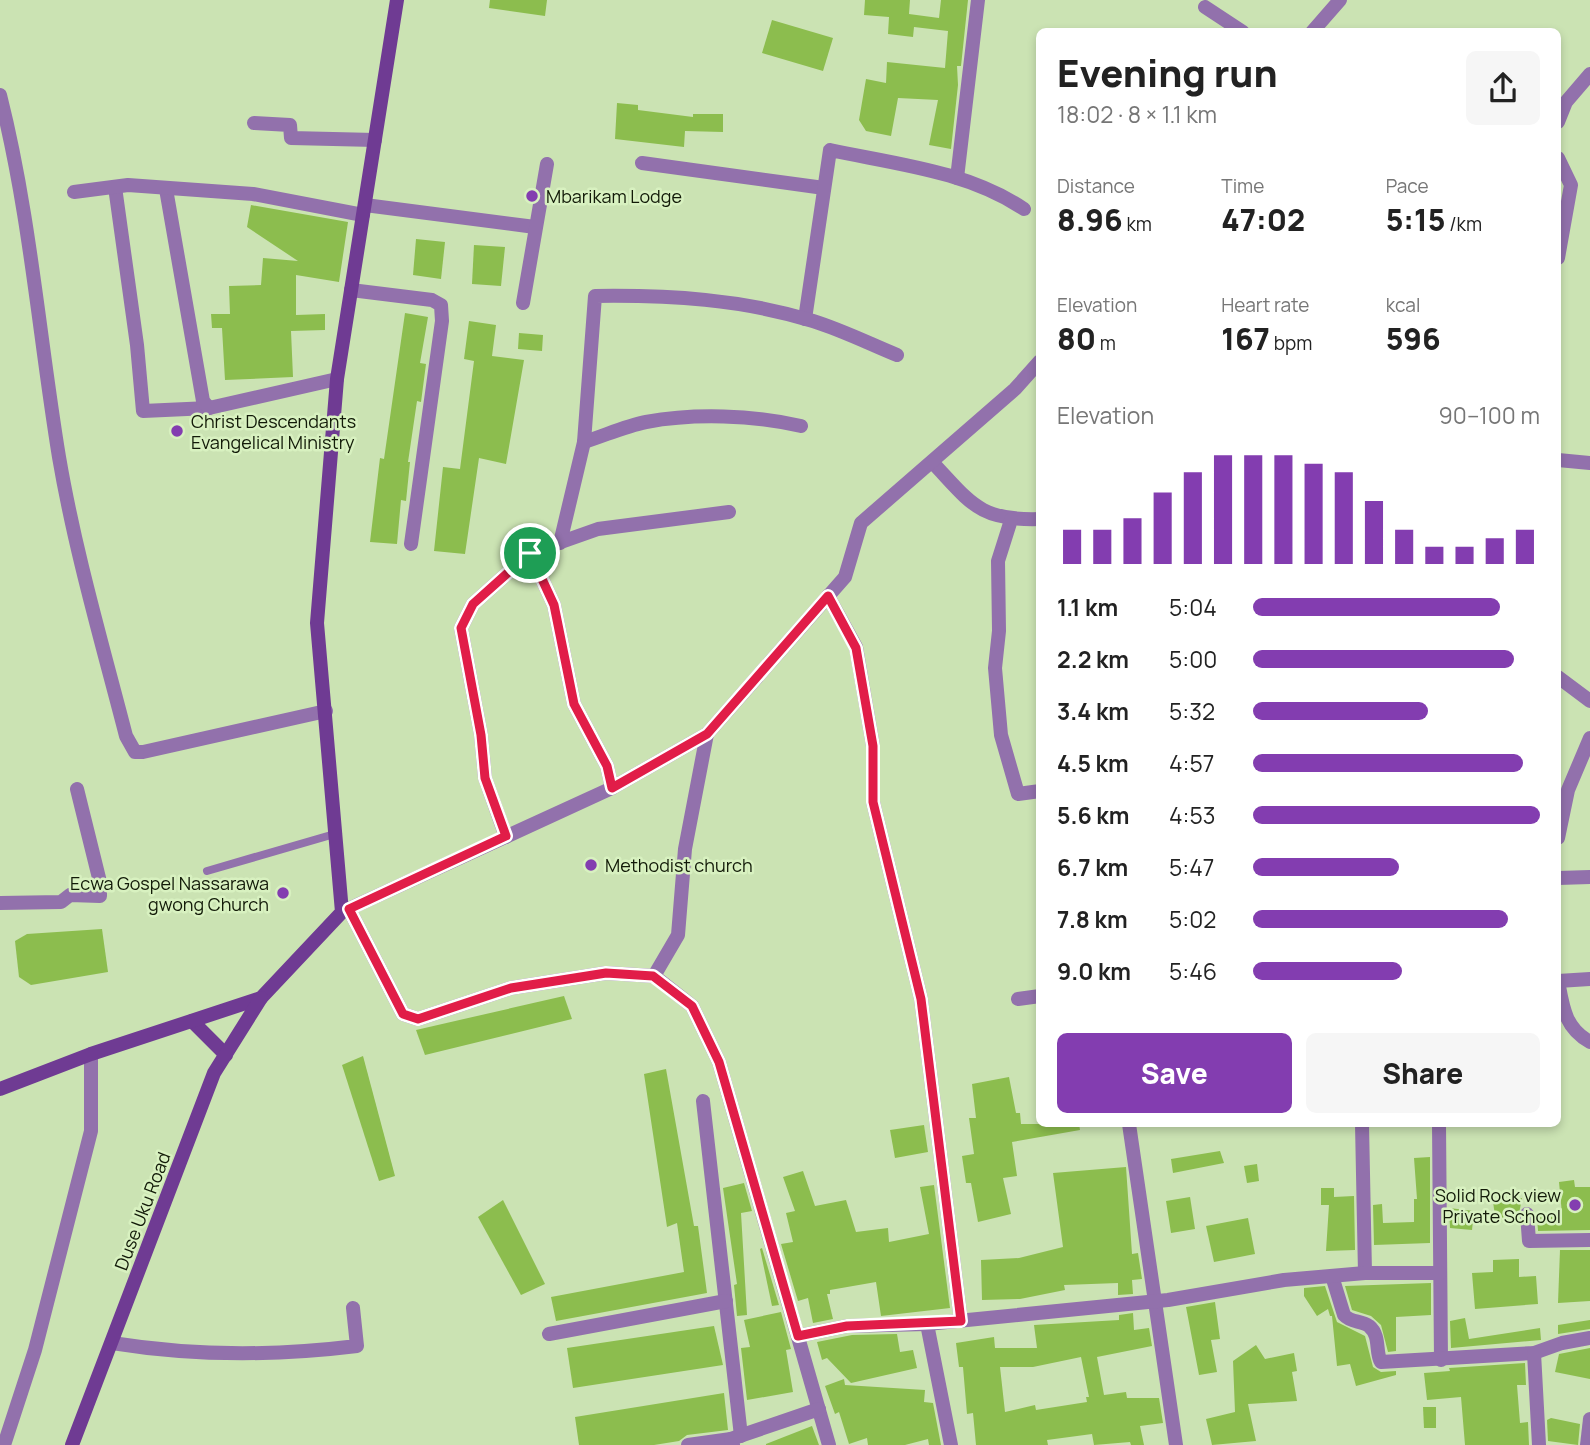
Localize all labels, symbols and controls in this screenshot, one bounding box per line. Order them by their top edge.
text: Evening run [1057,46,1278,98]
button: share [1466,51,1540,125]
text: 18:02 · 8 × 1.1 km [1057,98,1217,130]
text: Distance [1057,173,1135,199]
text: Time [1221,173,1264,199]
text: Pace [1386,173,1429,199]
place label: Mbarikam Lodge [546,184,682,208]
marker: Mbarikam Lodge [524,188,540,204]
text: 8.96 [1057,199,1123,240]
text: 47:02 [1221,199,1305,240]
text: 5:15 [1386,199,1445,240]
text: km [1123,211,1152,237]
text: /km [1445,211,1482,237]
text: Elevation [1057,292,1137,318]
text: Heart rate [1221,292,1309,318]
text: kcal [1386,292,1420,318]
text: 80 [1057,318,1096,359]
text: 167 [1221,318,1270,359]
text: 596 [1386,318,1441,359]
text: m [1096,330,1116,356]
text: bpm [1270,330,1312,356]
text: Elevation [1057,399,1154,431]
text: 90–100 m [1439,399,1540,431]
place label: Christ Descendants Evangelical Ministry [191,409,356,454]
marker: Christ Descendants Evangelical Ministry [169,423,185,439]
pin [500,523,560,583]
icon: arrive [511,534,549,572]
text: 1.1 km [1057,591,1118,623]
text: 5:04 [1169,591,1217,623]
text: 2.2 km [1057,643,1129,675]
text: 5:00 [1169,643,1217,675]
text: 3.4 km [1057,695,1129,727]
text: 5:32 [1169,695,1215,727]
text: 4.5 km [1057,747,1129,779]
text: 4:57 [1169,747,1214,779]
text: 5.6 km [1057,799,1129,831]
text: 4:53 [1169,799,1215,831]
text: 6.7 km [1057,851,1128,883]
text: 5:47 [1169,851,1214,883]
place label: Methodist church [605,853,753,877]
marker: Methodist church [583,857,599,873]
place label: Ecwa Gospel Nassarawa gwong Church [70,871,269,916]
marker: Ecwa Gospel Nassarawa gwong Church [275,885,291,901]
text: 7.8 km [1057,903,1128,935]
text: 5:02 [1169,903,1216,935]
text: 9.0 km [1057,955,1131,987]
text: 5:46 [1169,955,1217,987]
button: Save [1057,1033,1292,1113]
button: Share [1306,1033,1540,1113]
street label: Duse Uku Road [108,1148,176,1274]
place label: Solid Rock view Private School [1435,1183,1561,1228]
marker: Solid Rock view Private School [1567,1197,1583,1213]

